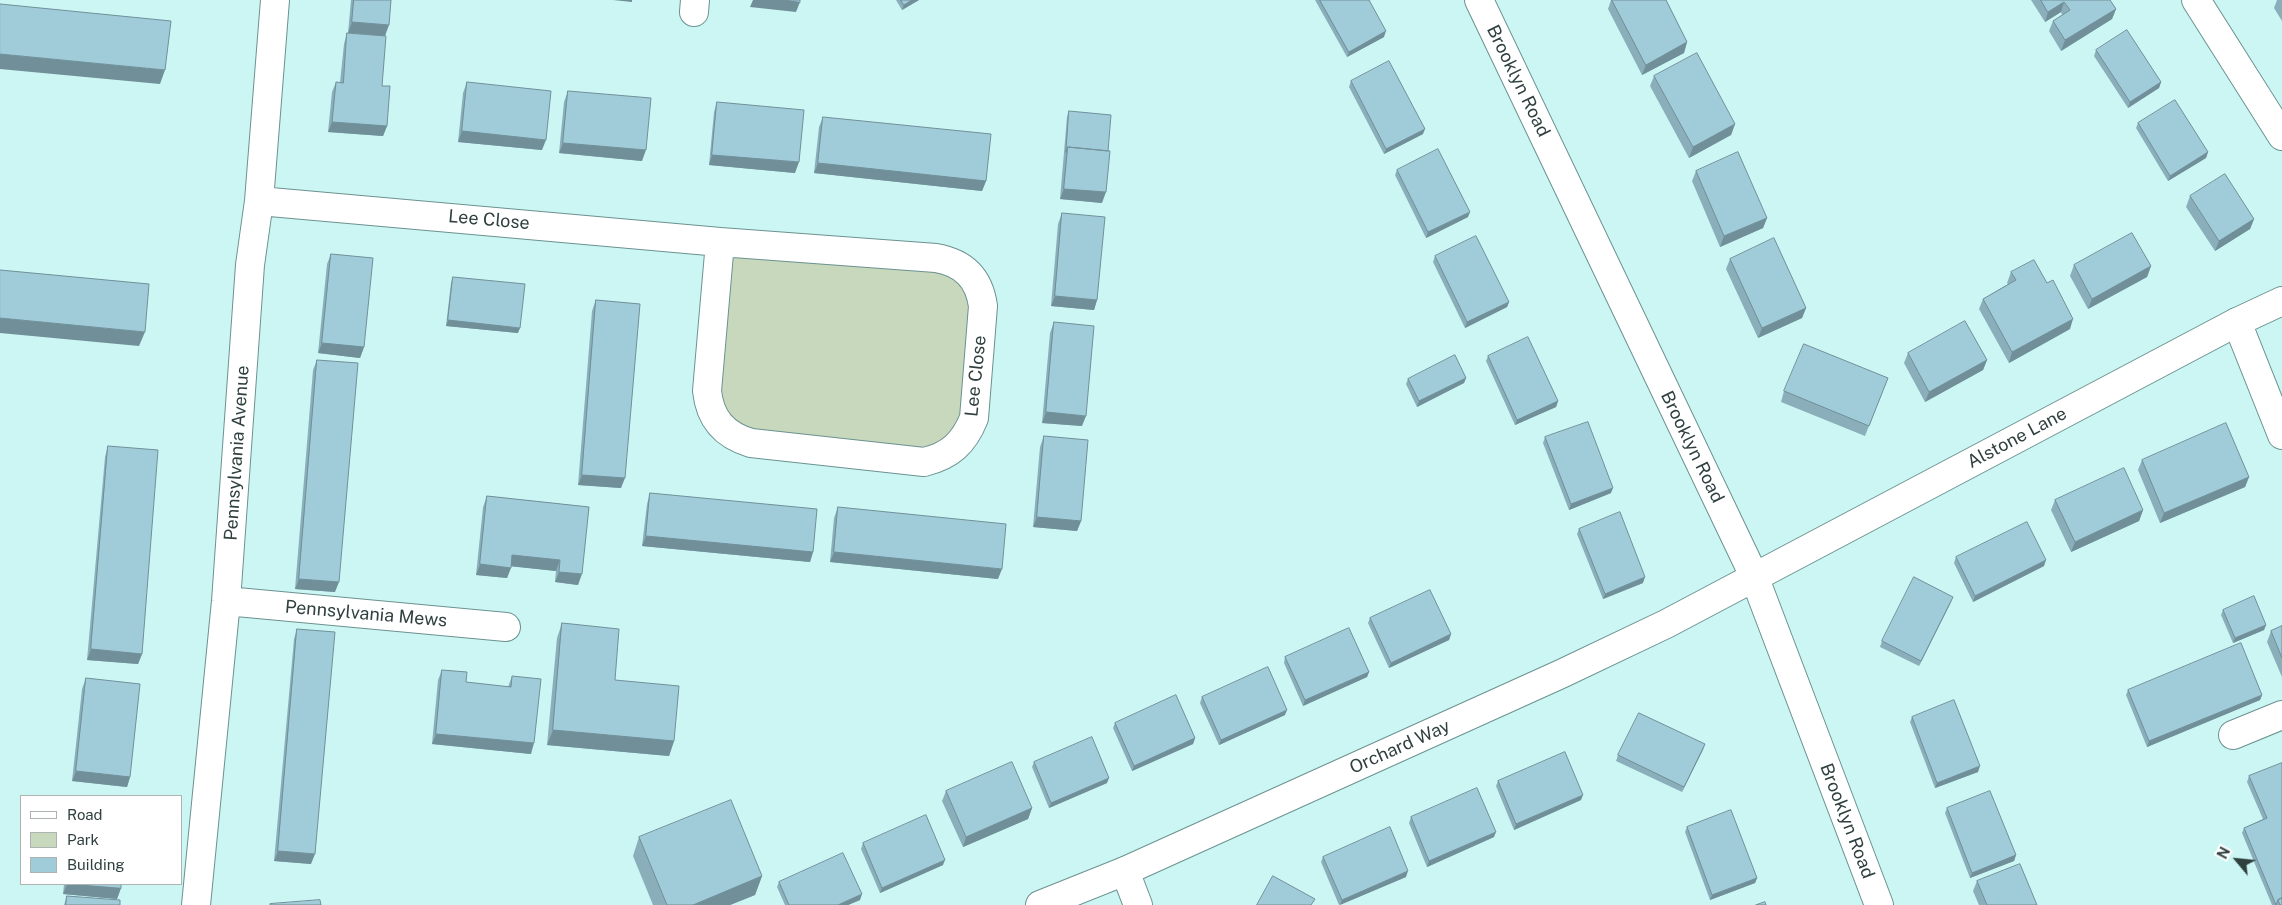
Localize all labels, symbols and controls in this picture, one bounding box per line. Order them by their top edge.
street label: Brooklyn Road [1482,22,1554,140]
street label: Lee Close [447,206,531,234]
street label: Lee Close [961,334,991,418]
street label: Pennsylvania Avenue [220,365,254,541]
street label: Brooklyn Road [1656,388,1728,506]
street label: Alstone Lane [1964,403,2070,473]
street label: Pennsylvania Mews [284,596,448,632]
street label: Orchard Way [1346,715,1454,779]
street label: Brooklyn Road [1815,760,1879,882]
legend [20,795,182,885]
text: Road [67,806,103,823]
text: Park [67,831,99,848]
north arrow [2212,835,2262,885]
text: N [2214,844,2233,862]
text: Building [67,856,125,873]

